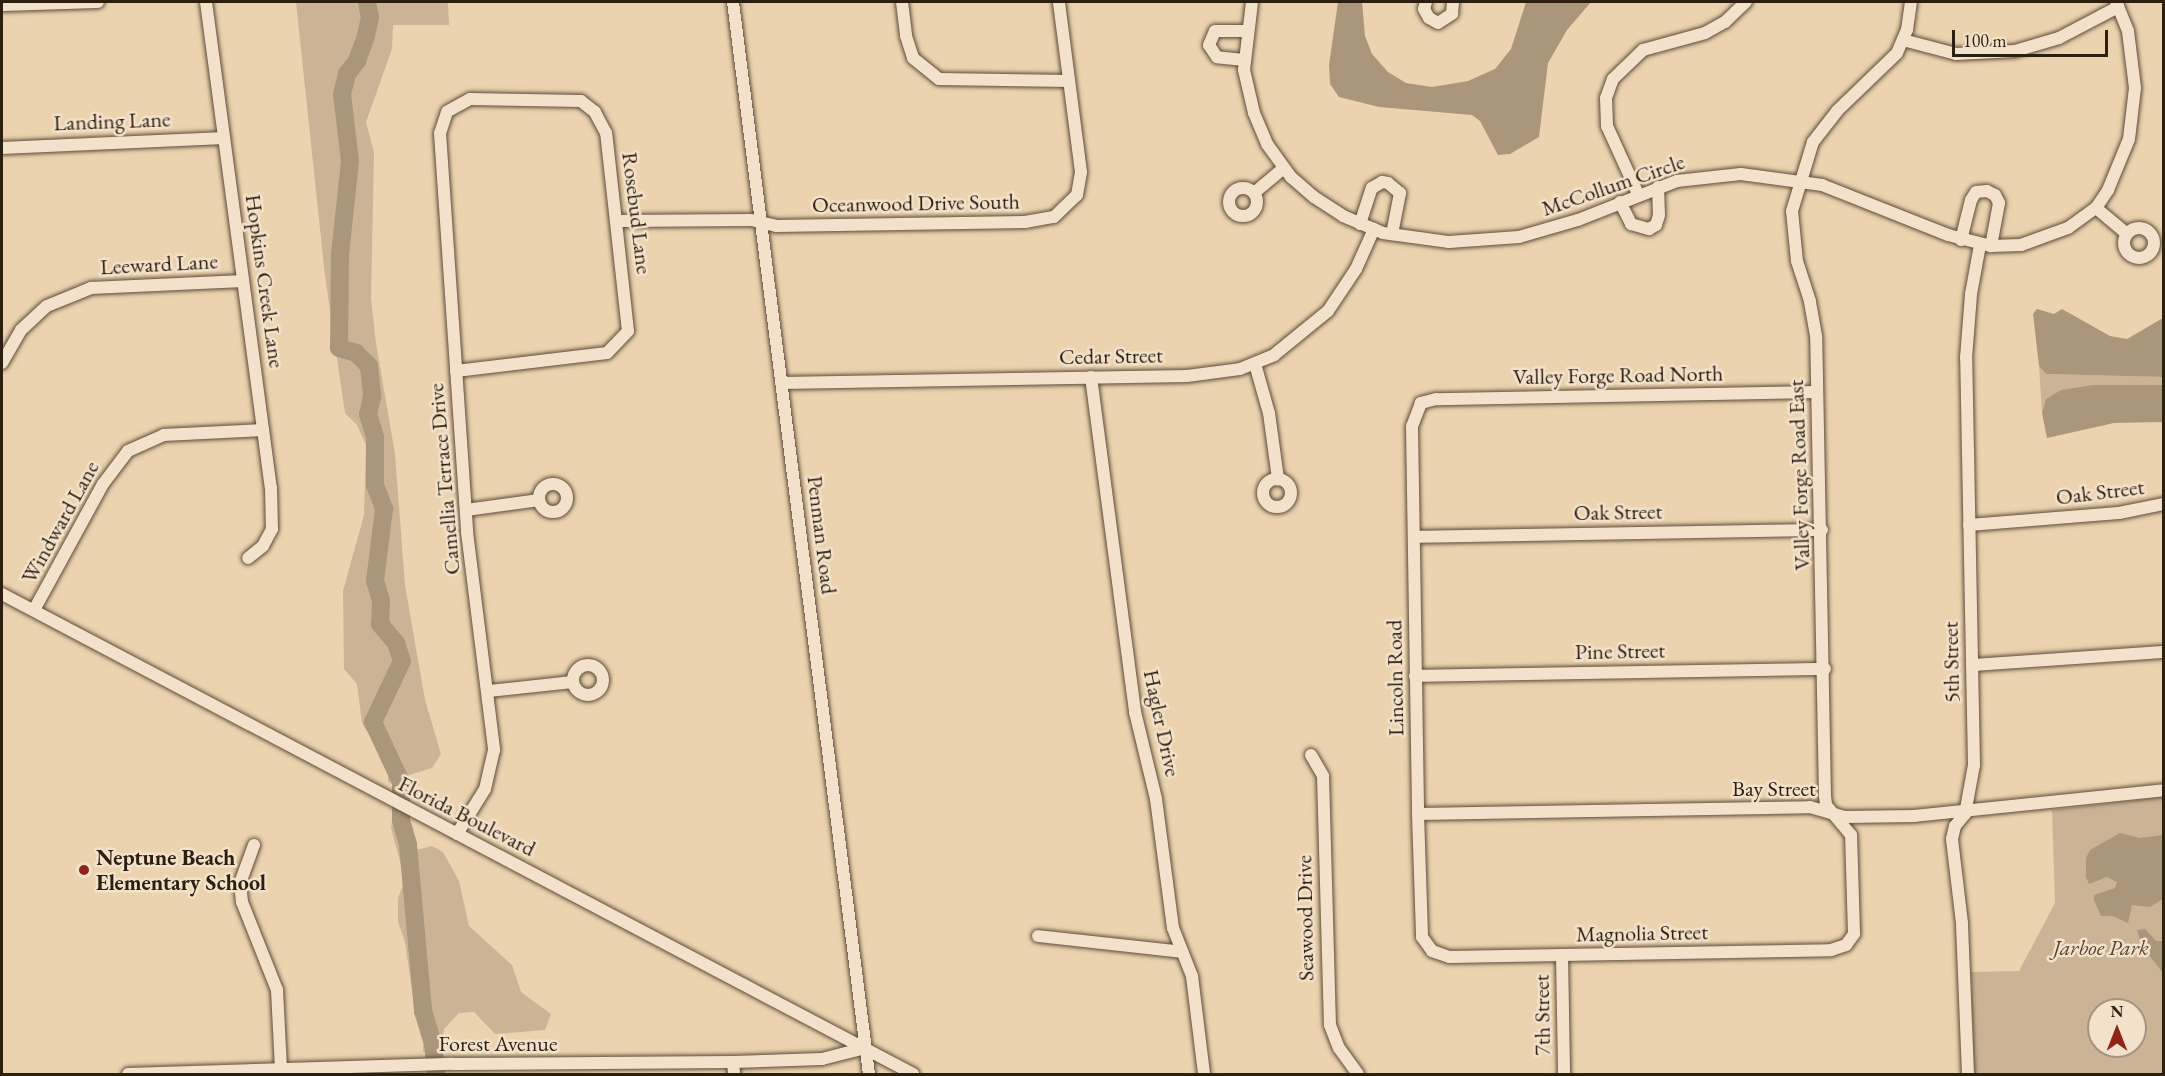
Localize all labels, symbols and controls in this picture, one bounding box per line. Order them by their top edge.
scale bar [1955,18,2111,56]
text: 100 m [1963,29,2007,52]
street label: Landing Lane [53,106,171,136]
street label: McCollum Circle [1538,148,1688,222]
street label: Rosebud Lane [616,151,658,275]
street label: Oceanwood Drive South [812,188,1020,218]
street label: Hopkins Creek Lane [240,192,290,370]
street label: Leeward Lane [99,248,219,280]
street label: Cedar Street [1059,342,1163,370]
street label: Valley Forge Road North [1513,360,1723,390]
street label: Valley Forge Road East [1782,379,1816,571]
street label: Camellia Terrace Drive [422,382,466,576]
street label: Windward Lane [15,456,105,588]
street label: Oak Street [2054,473,2146,511]
street label: Penman Road [802,474,842,596]
street label: Oak Street [1573,498,1663,526]
street label: Lincoln Road [1381,620,1409,736]
street label: 5th Street [1937,621,1965,703]
street label: Pine Street [1575,637,1665,665]
street label: Hagler Drive [1138,667,1186,779]
street label: Florida Boulevard [394,770,540,862]
street label: Bay Street [1732,776,1816,802]
place label: Neptune Beach Elementary School [96,844,266,896]
street label: Seawood Drive [1291,855,1319,981]
marker: Neptune Beach Elementary School [77,863,91,877]
street label: Magnolia Street [1576,919,1708,947]
park label: Jarboe Park [2053,935,2149,961]
street label: 7th Street [1528,974,1556,1056]
north arrow [2087,998,2147,1058]
text: N [2111,1001,2123,1022]
street label: Forest Avenue [439,1031,557,1057]

